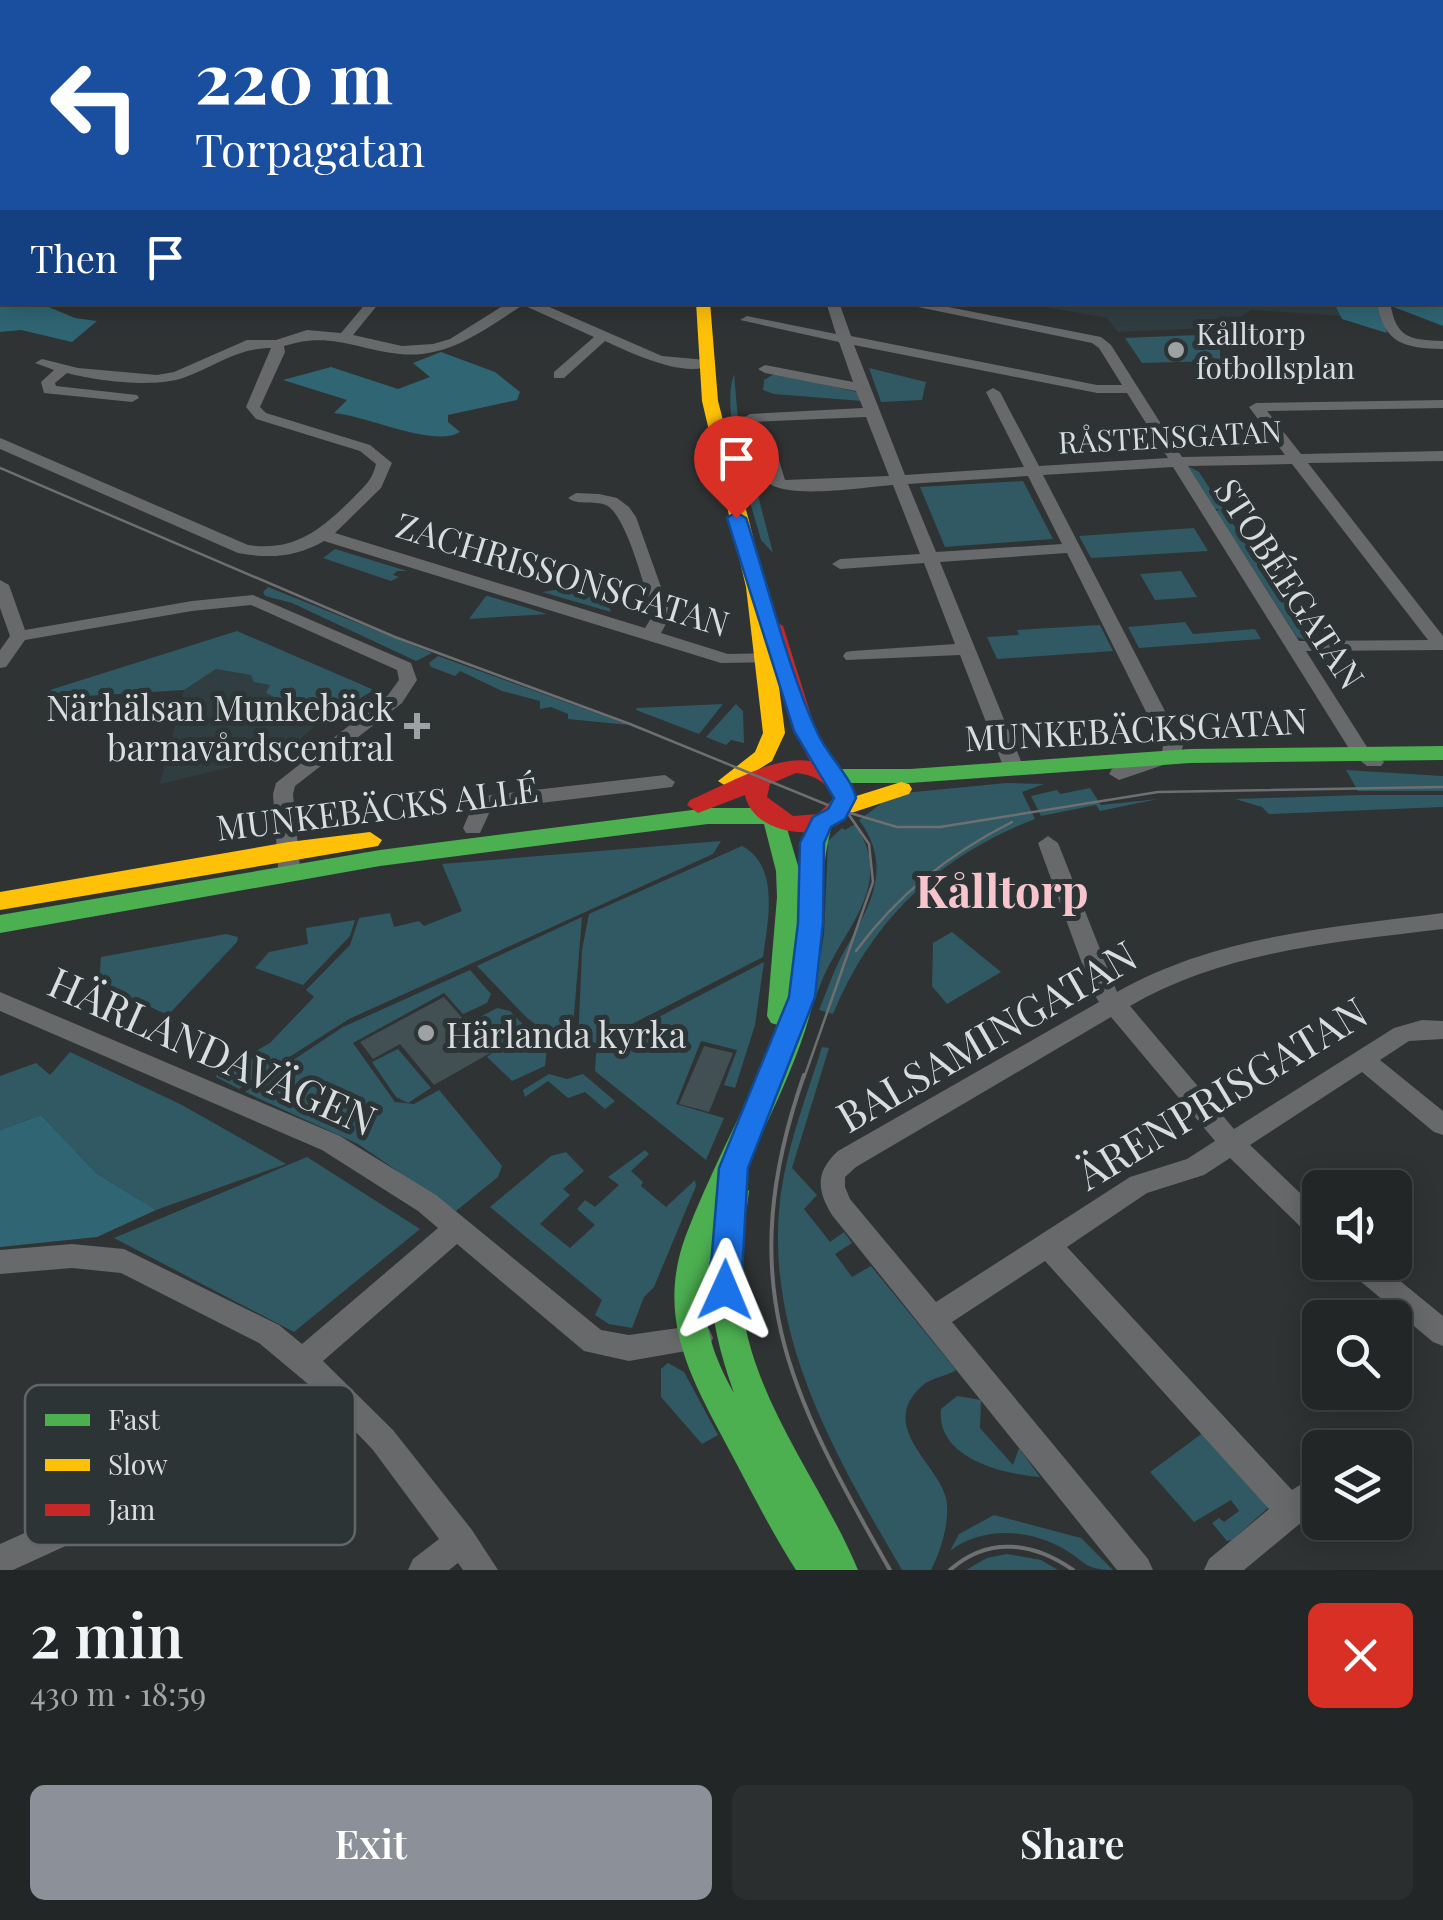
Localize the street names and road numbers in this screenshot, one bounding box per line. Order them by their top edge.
street label: RÅSTENSGATAN [1057,410,1283,462]
street label: STOBÉEGATAN [1206,469,1376,697]
street label: ZACHRISSONSGATAN [391,500,735,646]
street label: MUNKEBÄCKSGATAN [963,696,1309,760]
street label: MUNKEBÄCKS ALLÉ [213,764,541,850]
street label: BALSAMINGATAN [826,926,1146,1144]
street label: HÄRLANDAVÄGEN [40,953,386,1147]
street label: ÄRENPRISGATAN [1064,983,1377,1202]

